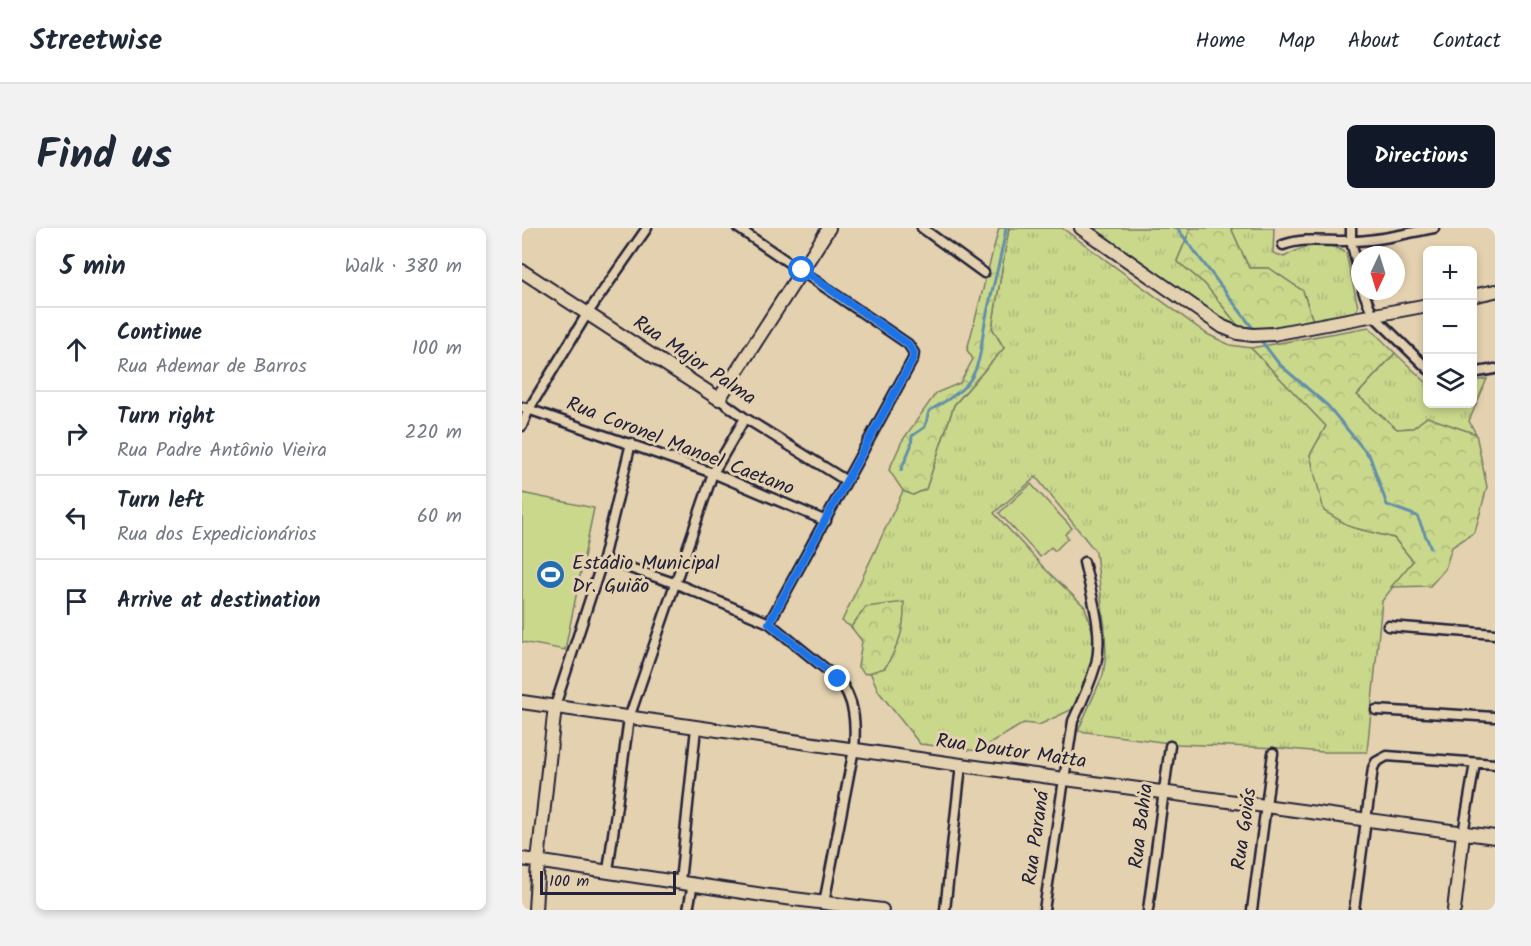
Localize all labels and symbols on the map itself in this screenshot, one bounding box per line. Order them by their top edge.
north arrow [1351,246,1405,300]
route start [788,256,814,282]
street label: Rua Major Palma [626,308,762,414]
street label: Rua Coronel Manoel Caetano [561,389,799,505]
place label: Estádio Municipal Dr. Guião [572,548,720,603]
sports icon: Estádio Municipal Dr. Guião [535,559,567,591]
route end [824,665,850,691]
street label: Rua Doutor Matta [934,726,1088,778]
street label: Rua Bahia [1121,782,1163,870]
street label: Rua Goiás [1223,785,1267,872]
street label: Rua Paraná [1015,787,1060,887]
scale bar [540,868,676,896]

